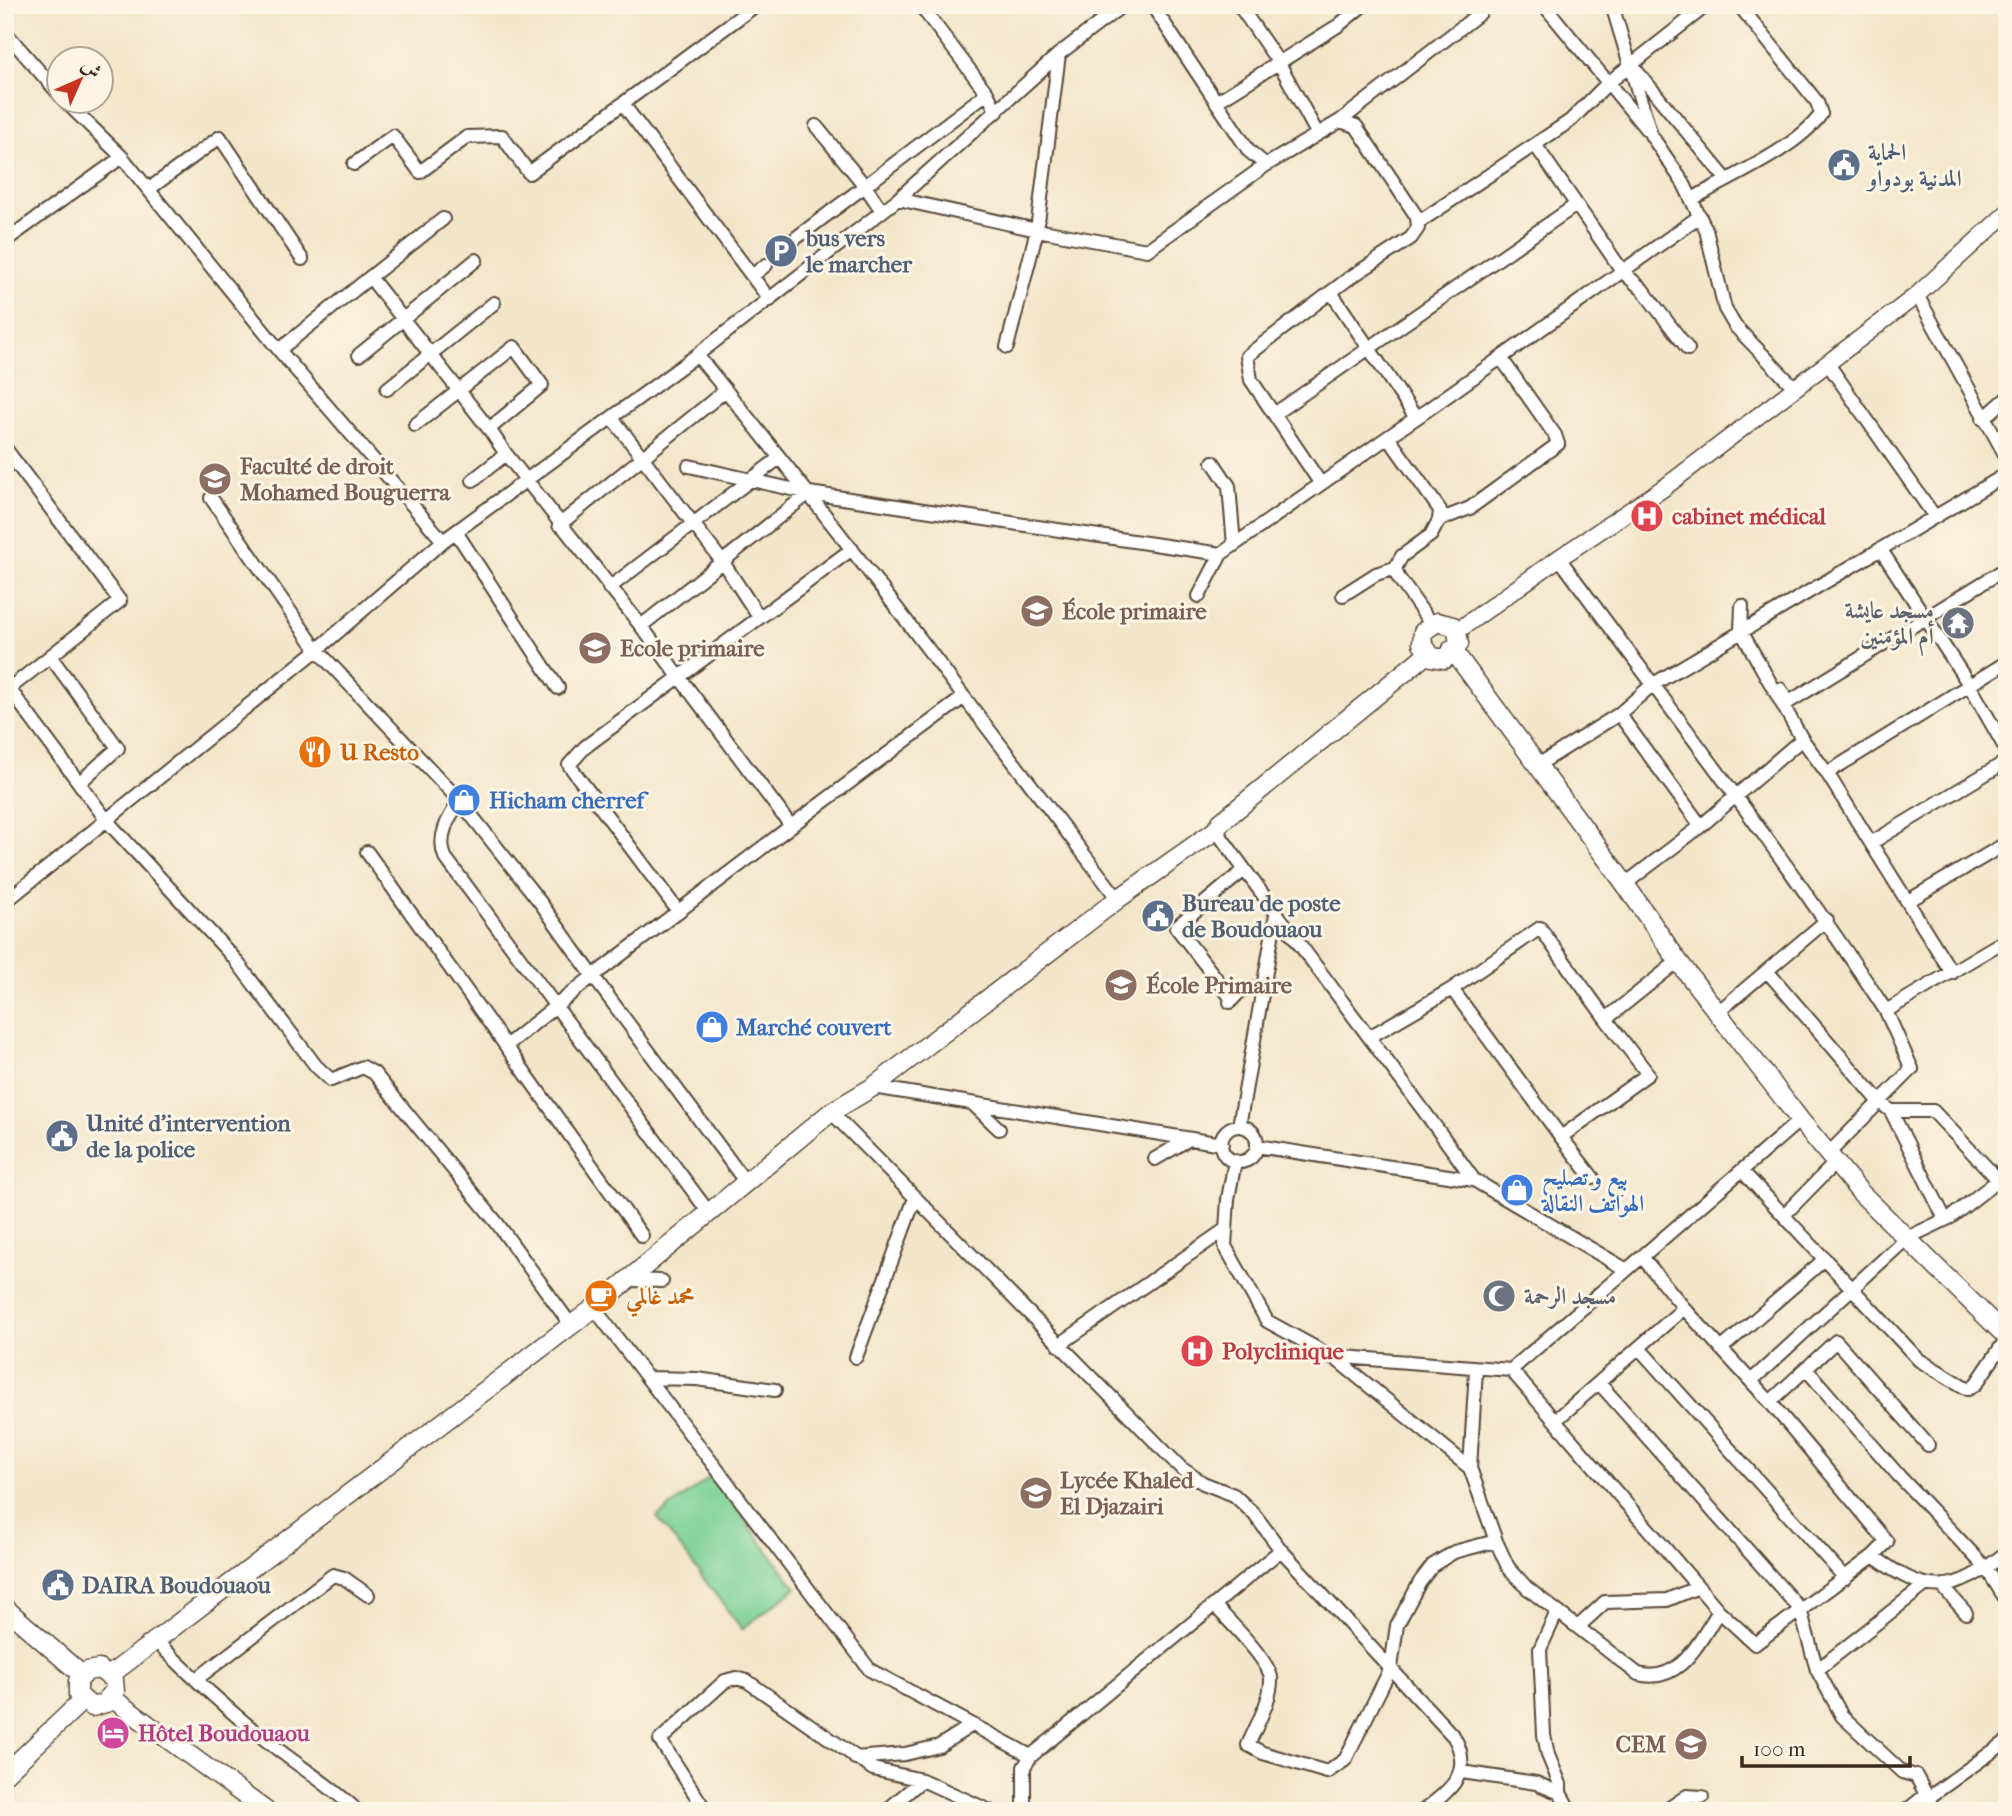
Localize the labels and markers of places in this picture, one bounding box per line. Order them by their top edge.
place label: الحماية المدنية بودواو [1865,139,1962,193]
public building icon: الحماية المدنية بودواو [1825,146,1863,184]
place label: bus vers le marcher [805,225,913,278]
parking icon: bus vers le marcher [762,232,800,270]
place label: Faculté de droit Mohamed Bouguerra [239,453,452,506]
school or university icon: Faculté de droit Mohamed Bouguerra [196,460,234,498]
hospital icon: cabinet médical [1628,497,1666,535]
place label: cabinet médical [1672,503,1827,530]
school or university icon: École primaire [1018,592,1056,630]
place label: École primaire [1062,597,1207,625]
place label: مسجد عايشة أم المؤمنين [1845,597,1935,657]
temple icon: مسجد عايشة أم المؤمنين [1939,604,1977,642]
school or university icon: Ecole primaire [576,629,614,667]
place label: Ecole primaire [620,635,765,662]
restaurant icon: U Resto [296,733,334,771]
place label: U Resto [339,739,419,766]
shop icon: Hicham cherref [445,781,483,819]
place label: Hicham cherref [489,787,650,814]
place label: Bureau de poste de Boudouaou [1182,890,1341,943]
public building icon: Bureau de poste de Boudouaou [1139,897,1177,935]
school or university icon: École Primaire [1102,966,1140,1004]
place label: École Primaire [1146,971,1293,999]
shop icon: Marché couvert [693,1008,731,1046]
place label: Marché couvert [736,1014,892,1041]
place label: Unité d'intervention de la police [85,1110,291,1163]
public building icon: Unité d'intervention de la police [43,1117,81,1155]
place label: بيع و تصليح الهواتف النقالة [1540,1164,1644,1218]
shop icon: بيع و تصليح الهواتف النقالة [1498,1171,1536,1209]
cafe icon: محمد غالمي [582,1277,620,1315]
mosque icon: مسجد الرحمة [1480,1277,1518,1315]
place label: محمد غالمي [626,1283,695,1318]
place label: مسجد الرحمة [1524,1283,1616,1310]
hospital icon: Polyclinique [1178,1332,1216,1370]
place label: Polyclinique [1222,1338,1345,1365]
place label: Lycée Khaled El Djazairi [1060,1467,1195,1520]
school or university icon: Lycée Khaled El Djazairi [1017,1474,1055,1512]
public building icon: DAIRA Boudouaou [39,1566,77,1604]
place label: DAIRA Boudouaou [82,1572,272,1599]
hotel icon: Hôtel Boudouaou [94,1714,132,1752]
place label: Hôtel Boudouaou [138,1720,311,1747]
school or university icon: CEM [1672,1725,1710,1763]
place label: CEM [1615,1731,1666,1758]

